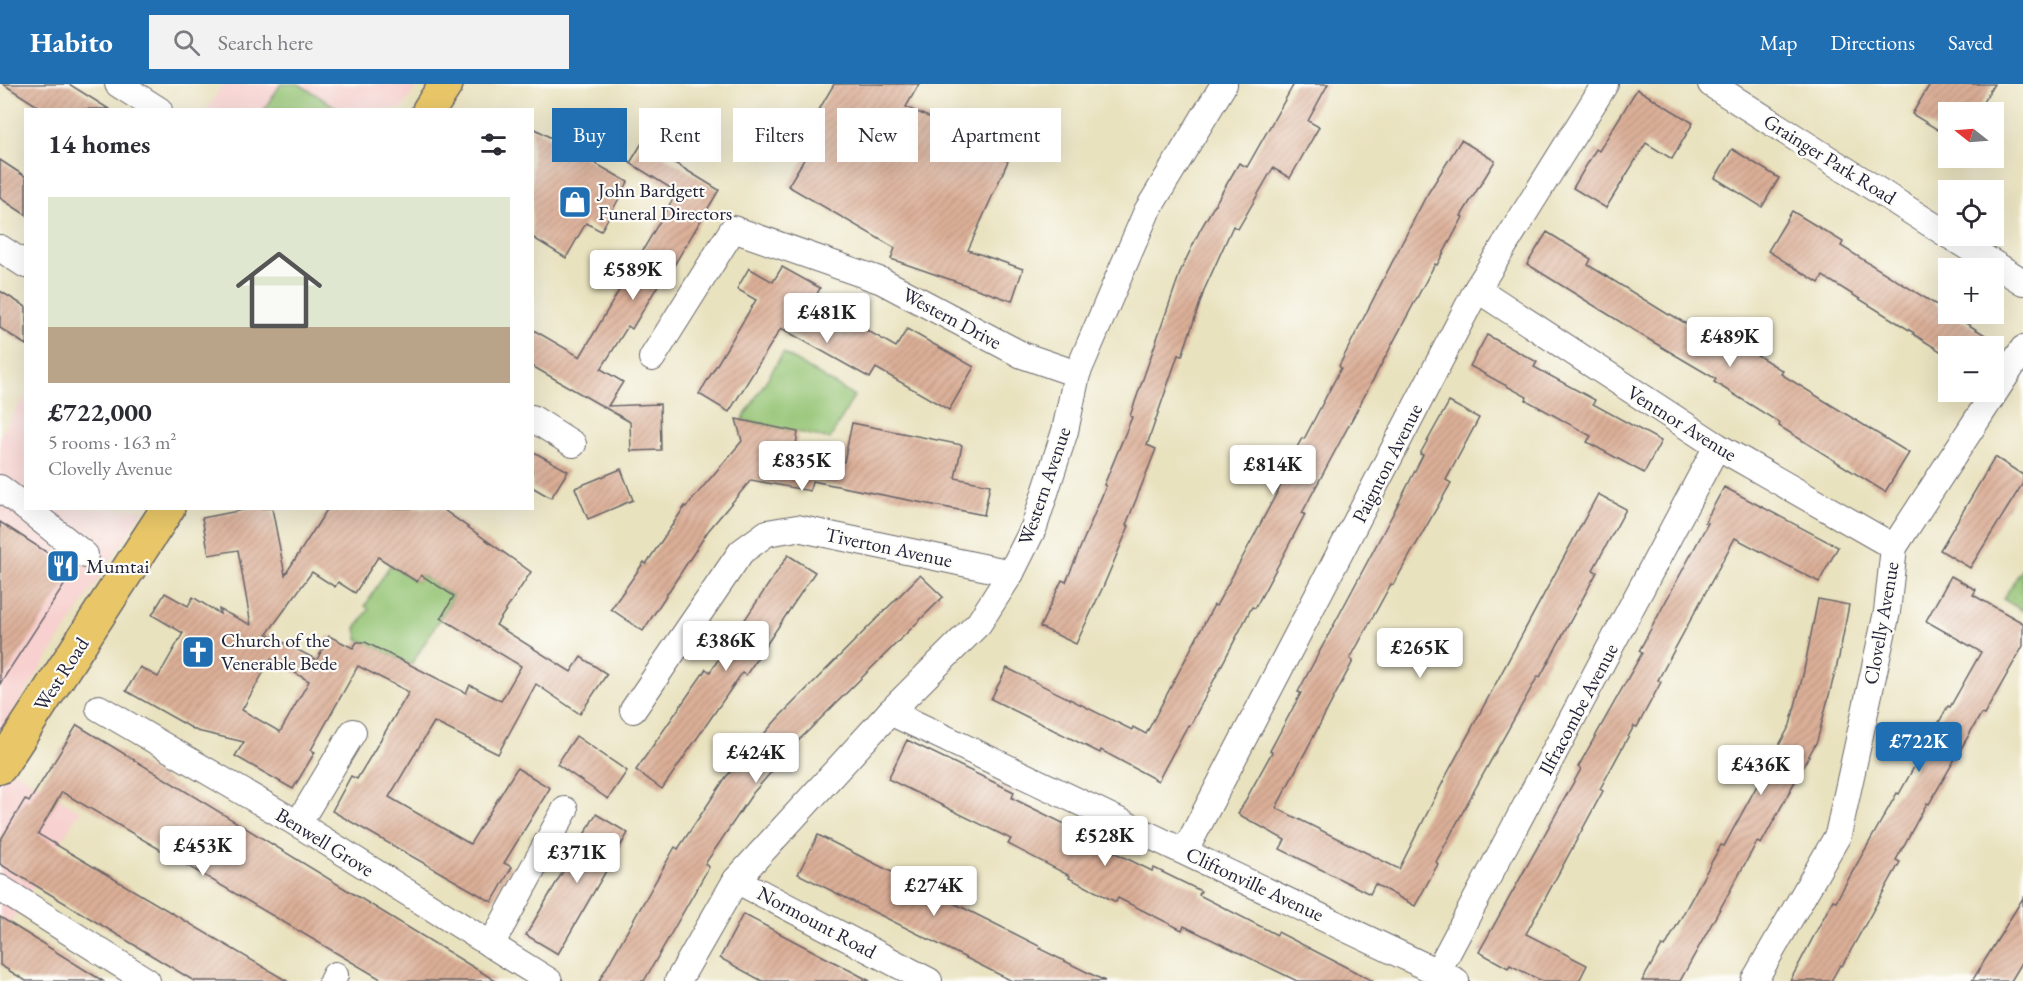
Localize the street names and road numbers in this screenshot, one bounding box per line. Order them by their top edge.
street label: Grainger Park Road [1759,108,1902,211]
street label: Western Drive [898,281,1006,355]
street label: Ventnor Avenue [1622,379,1742,467]
street label: Paignton Avenue [1346,399,1428,527]
street label: Western Avenue [1012,423,1076,549]
street label: Tiverton Avenue [823,521,955,573]
street label: Clovelly Avenue [1857,559,1905,687]
street label: West Road [28,632,95,716]
street label: Ilfracombe Avenue [1532,639,1624,779]
street label: Benwell Grove [271,802,379,883]
street label: Cliftonville Avenue [1182,841,1328,927]
street label: Normount Road [753,880,882,965]

